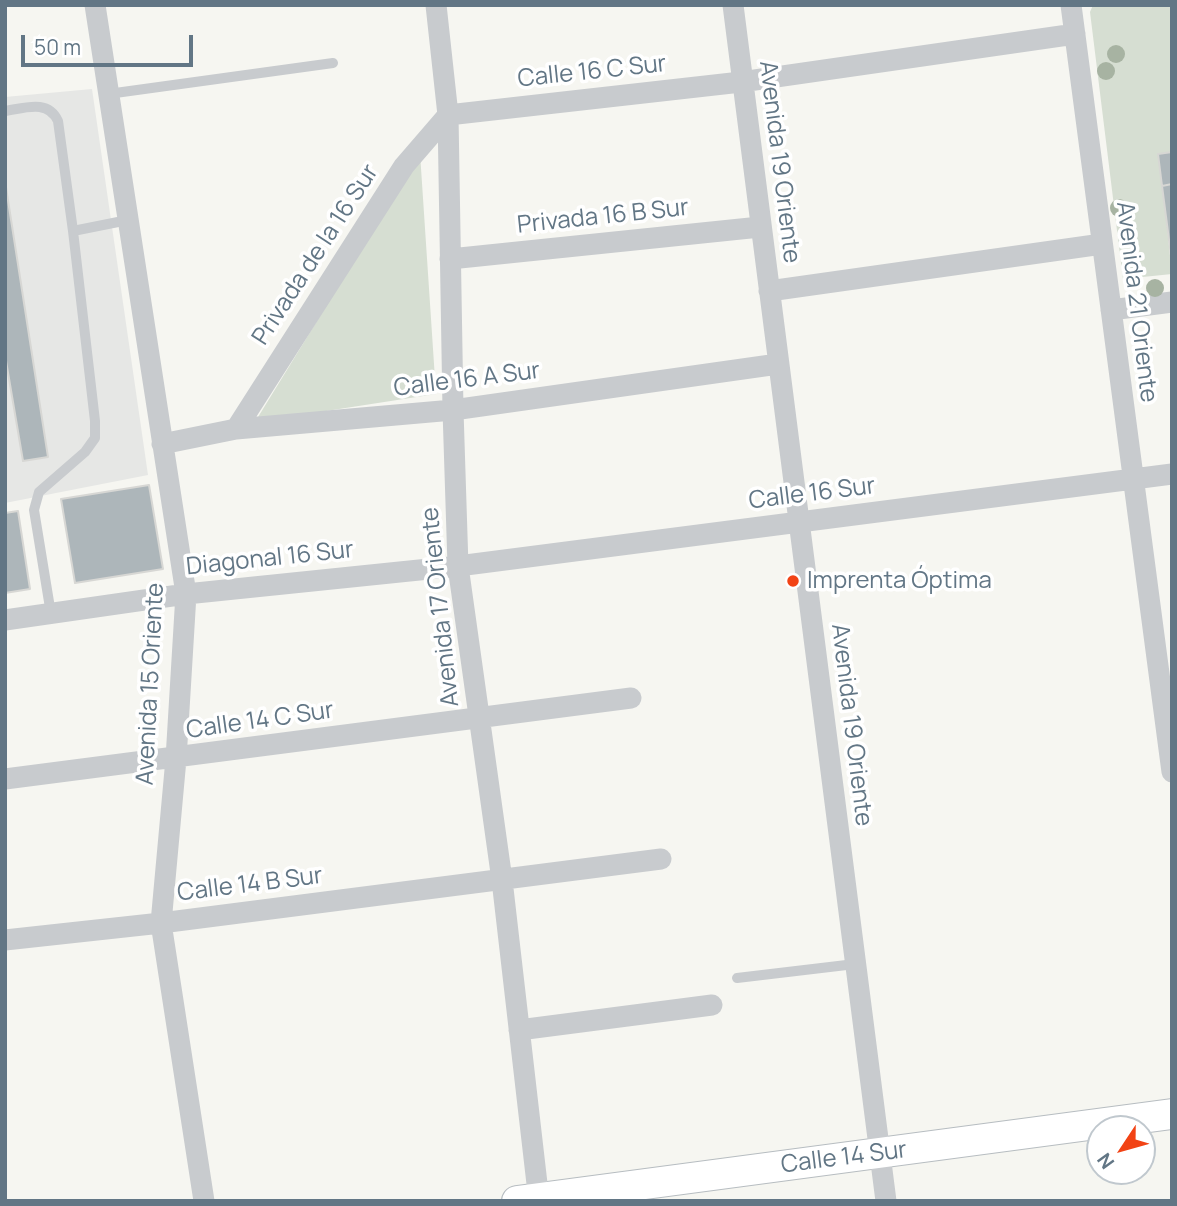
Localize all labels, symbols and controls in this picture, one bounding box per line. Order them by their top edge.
scale bar [24,21,196,65]
text: 50 m [34,33,81,61]
street label: Calle 16 C Sur [516,50,668,94]
street label: Avenida 19 Oriente [752,59,806,265]
street label: Privada de la 16 Sur [247,159,385,351]
street label: Privada 16 B Sur [516,194,690,240]
street label: Avenida 21 Oriente [1109,200,1163,404]
street label: Calle 16 A Sur [392,357,542,403]
street label: Calle 16 Sur [747,472,877,516]
street label: Avenida 17 Oriente [416,506,466,708]
street label: Diagonal 16 Sur [185,536,355,582]
place label: Imprenta Óptima [807,567,992,595]
marker: Imprenta Óptima [785,573,801,589]
street label: Avenida 15 Oriente [131,582,171,786]
street label: Avenida 19 Oriente [824,622,878,828]
street label: Calle 14 C Sur [184,696,336,746]
street label: Calle 14 B Sur [176,862,324,908]
north arrow [1086,1115,1156,1185]
street label: Calle 14 Sur [779,1136,909,1180]
text: N [1091,1148,1120,1174]

